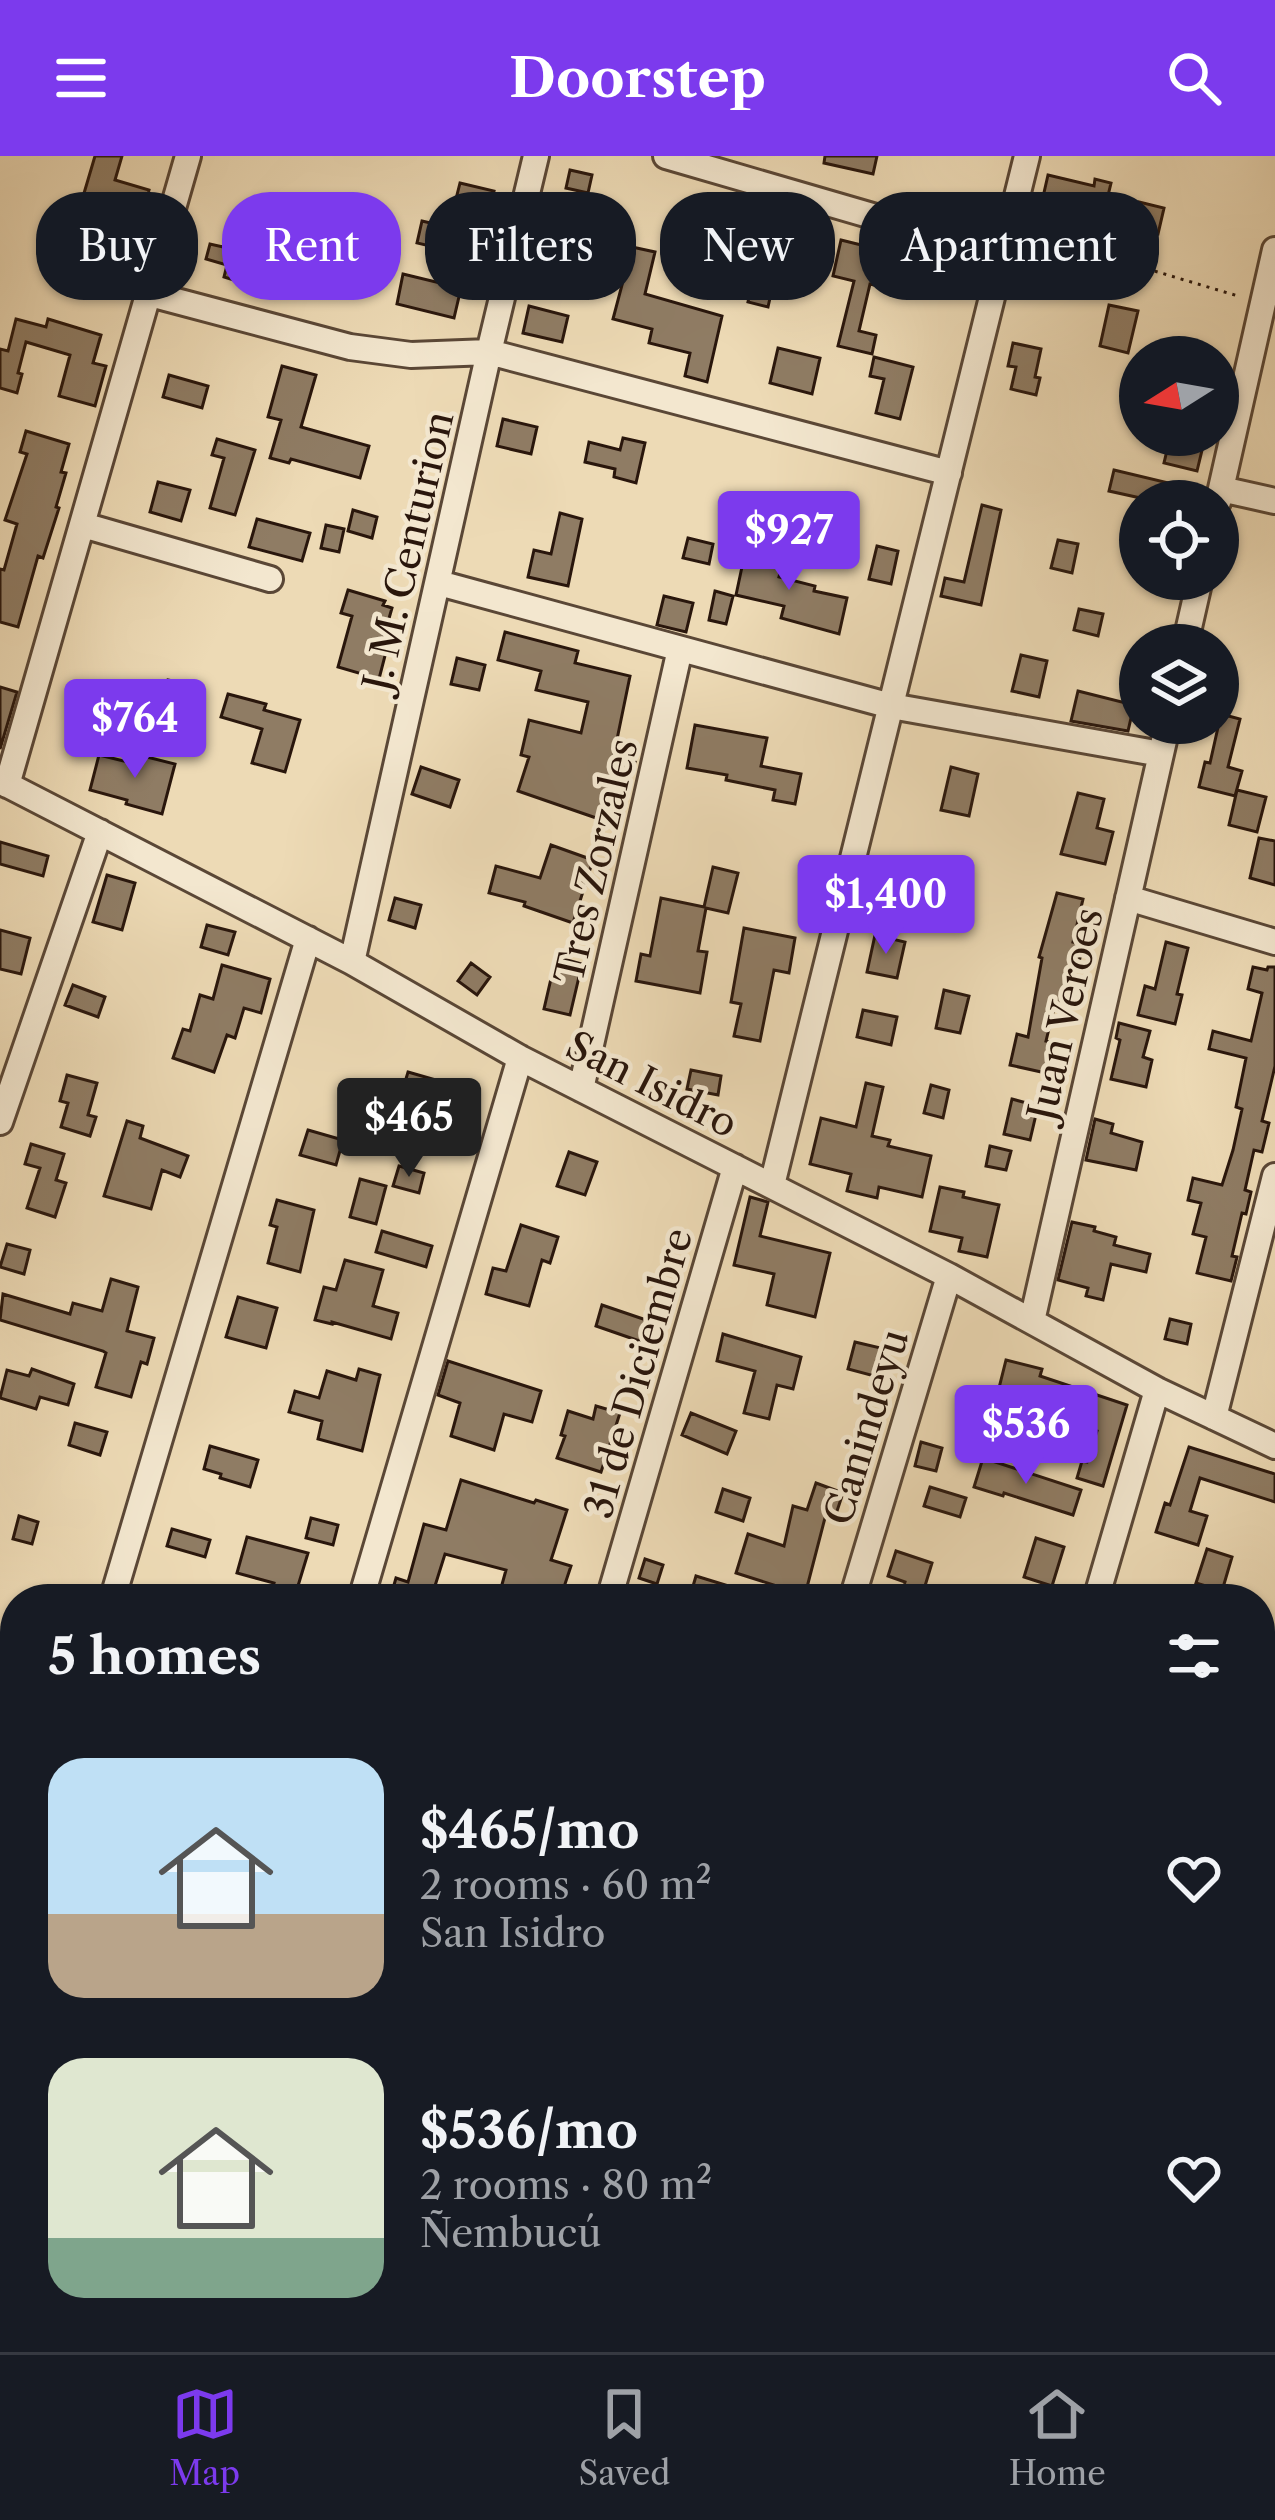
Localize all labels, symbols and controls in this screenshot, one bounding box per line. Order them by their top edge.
icon: menu [48,45,114,111]
text: Doorstep [509,45,766,111]
icon: search [1161,45,1227,111]
chip: Buy [36,192,198,300]
chip: Rent [222,192,401,300]
chip: Filters [425,192,636,300]
chip: New [660,192,835,300]
chip: Apartment [859,192,1159,300]
north arrow [1119,336,1239,456]
map controls [1119,336,1239,744]
street label: J. M. Centurion [351,407,463,701]
button: locate [1119,480,1239,600]
pin: $927 [718,491,860,593]
text: $927 [745,506,833,554]
button: layers [1119,624,1239,744]
pin: $764 [64,679,206,781]
text: $764 [91,694,179,742]
street label: Tres Zorzales [545,734,647,988]
pin: $1,400 [788,855,984,957]
text: $1,400 [825,870,947,918]
street label: Juan Veroes [1016,903,1113,1131]
street label: San Isidro [558,1021,746,1147]
pin: $465 [338,1078,480,1180]
text: $465 [364,1093,454,1141]
street label: 31 de Diciembre [574,1222,702,1524]
street label: Canindeyu [814,1323,918,1531]
pin: $536 [955,1385,1097,1487]
text: $536 [982,1400,1070,1448]
icon: filters [1161,1623,1227,1689]
text: 5 homes [48,1625,261,1687]
text: $465/mo [420,1799,640,1861]
icon: home [144,1806,288,1950]
icon: heart [1161,1845,1227,1911]
text: 2 rooms · 60 m² [420,1861,712,1909]
text: San Isidro [420,1909,605,1957]
text: $536/mo [420,2099,638,2161]
icon: home [144,2106,288,2250]
icon: heart [1161,2145,1227,2211]
text: 2 rooms · 80 m² [420,2161,712,2209]
text: Ñembucú [420,2209,601,2257]
tab: Map [169,2381,240,2494]
tab: Saved [579,2381,670,2494]
tab: Home [1009,2381,1106,2494]

